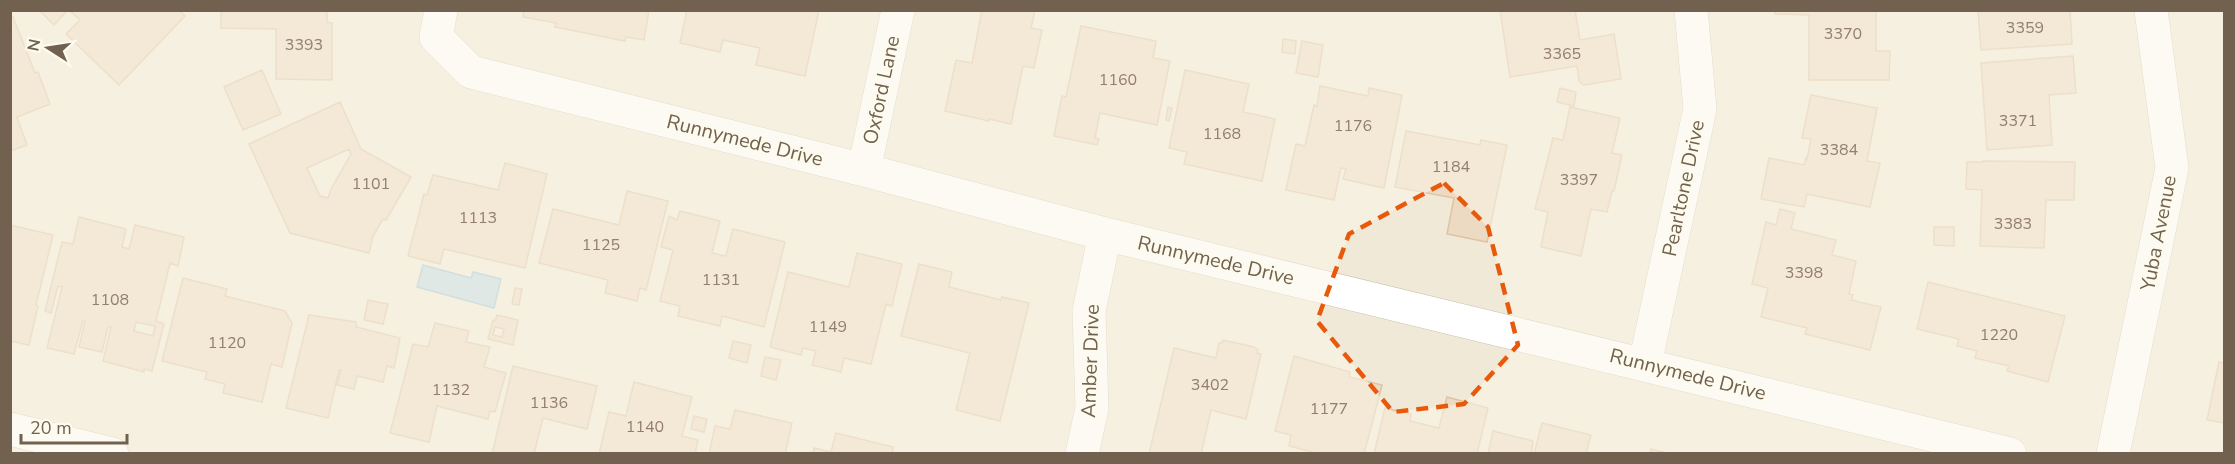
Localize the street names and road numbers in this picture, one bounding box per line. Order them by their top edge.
street label: Oxford Lane [857,33,906,147]
street label: Runnymede Drive [664,108,826,173]
street label: Pearltone Drive [1656,117,1711,259]
street label: Yuba Avenue [2134,173,2183,294]
street label: Runnymede Drive [1135,229,1297,292]
street label: Amber Drive [1075,304,1106,418]
street label: Runnymede Drive [1607,342,1769,407]

